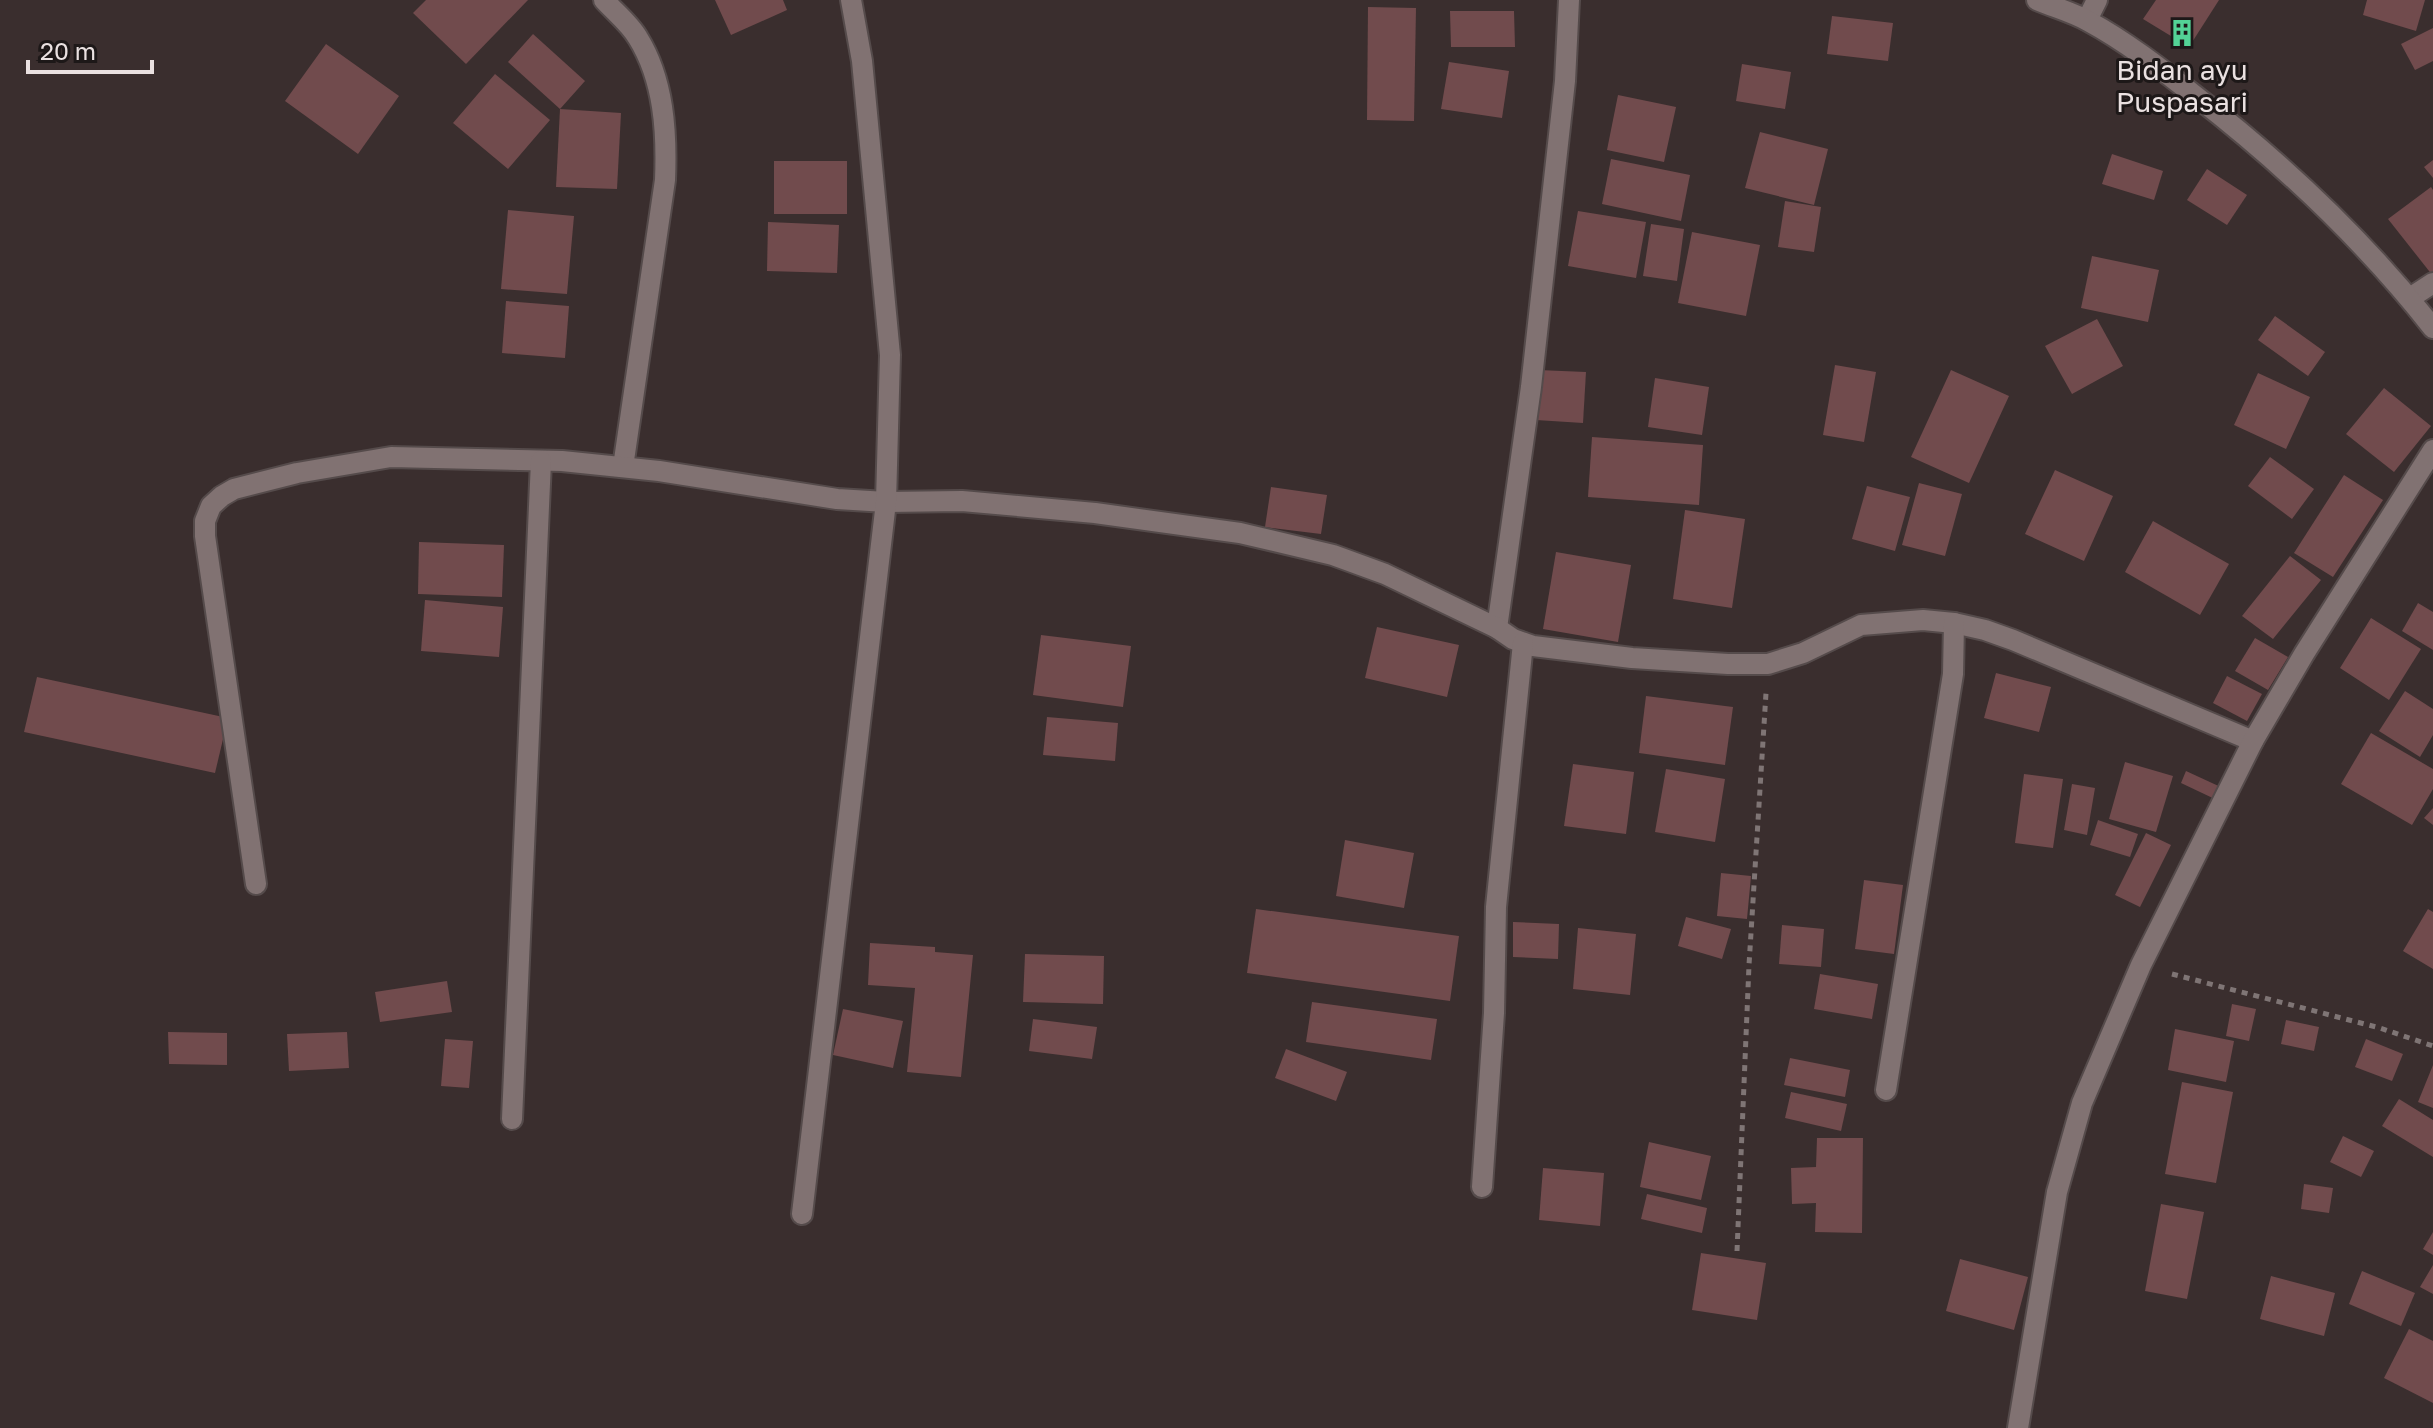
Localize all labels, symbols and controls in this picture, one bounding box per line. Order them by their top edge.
building icon: Bidan ayu Puspasari [2167,18,2197,48]
scale bar [28,24,152,74]
text: 20 m [40,36,96,65]
place label: Bidan ayu Puspasari [2116,53,2248,118]

